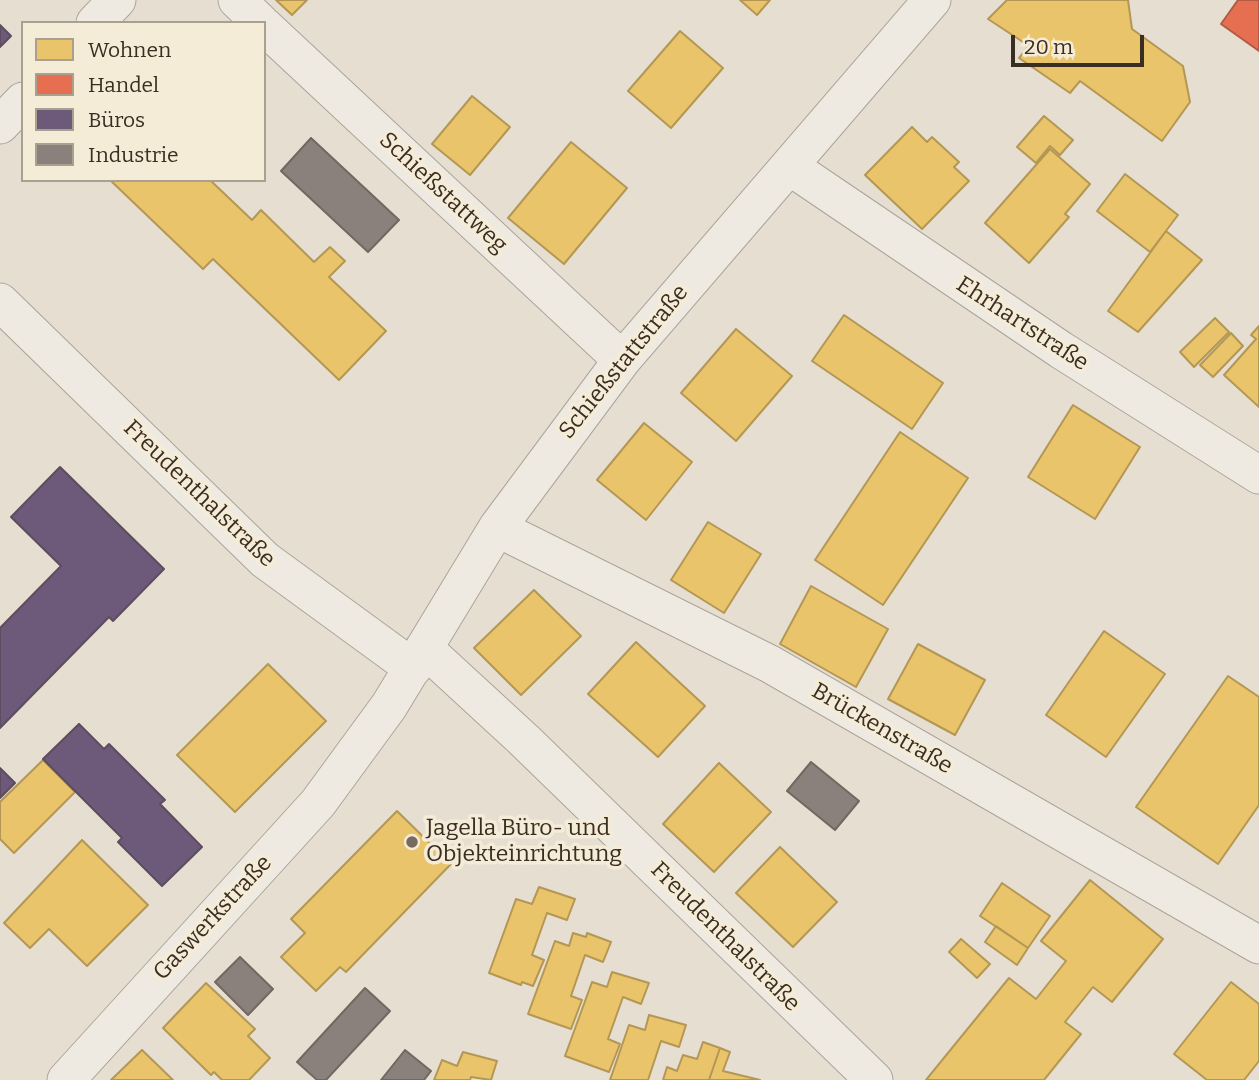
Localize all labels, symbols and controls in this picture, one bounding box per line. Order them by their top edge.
legend [21,21,266,182]
scale bar [1014,21,1147,65]
text: 20 m [1024,34,1073,60]
text: Wohnen [88,37,171,63]
text: Handel [88,72,159,98]
text: Büros [88,107,145,133]
street label: Schießstattweg [373,127,513,259]
text: Industrie [88,142,179,168]
street label: Ehrhartstraße [951,271,1093,377]
street label: Schießstattstraße [553,279,695,445]
street label: Freudenthalstraße [117,415,281,573]
street label: Brückenstraße [807,678,957,780]
place label: Jagella Büro- und Objekteinrichtung [426,815,622,869]
marker: Jagella Büro- und Objekteinrichtung [404,834,420,850]
street label: Gaswerkstraße [148,850,278,986]
street label: Freudenthalstraße [645,857,805,1017]

